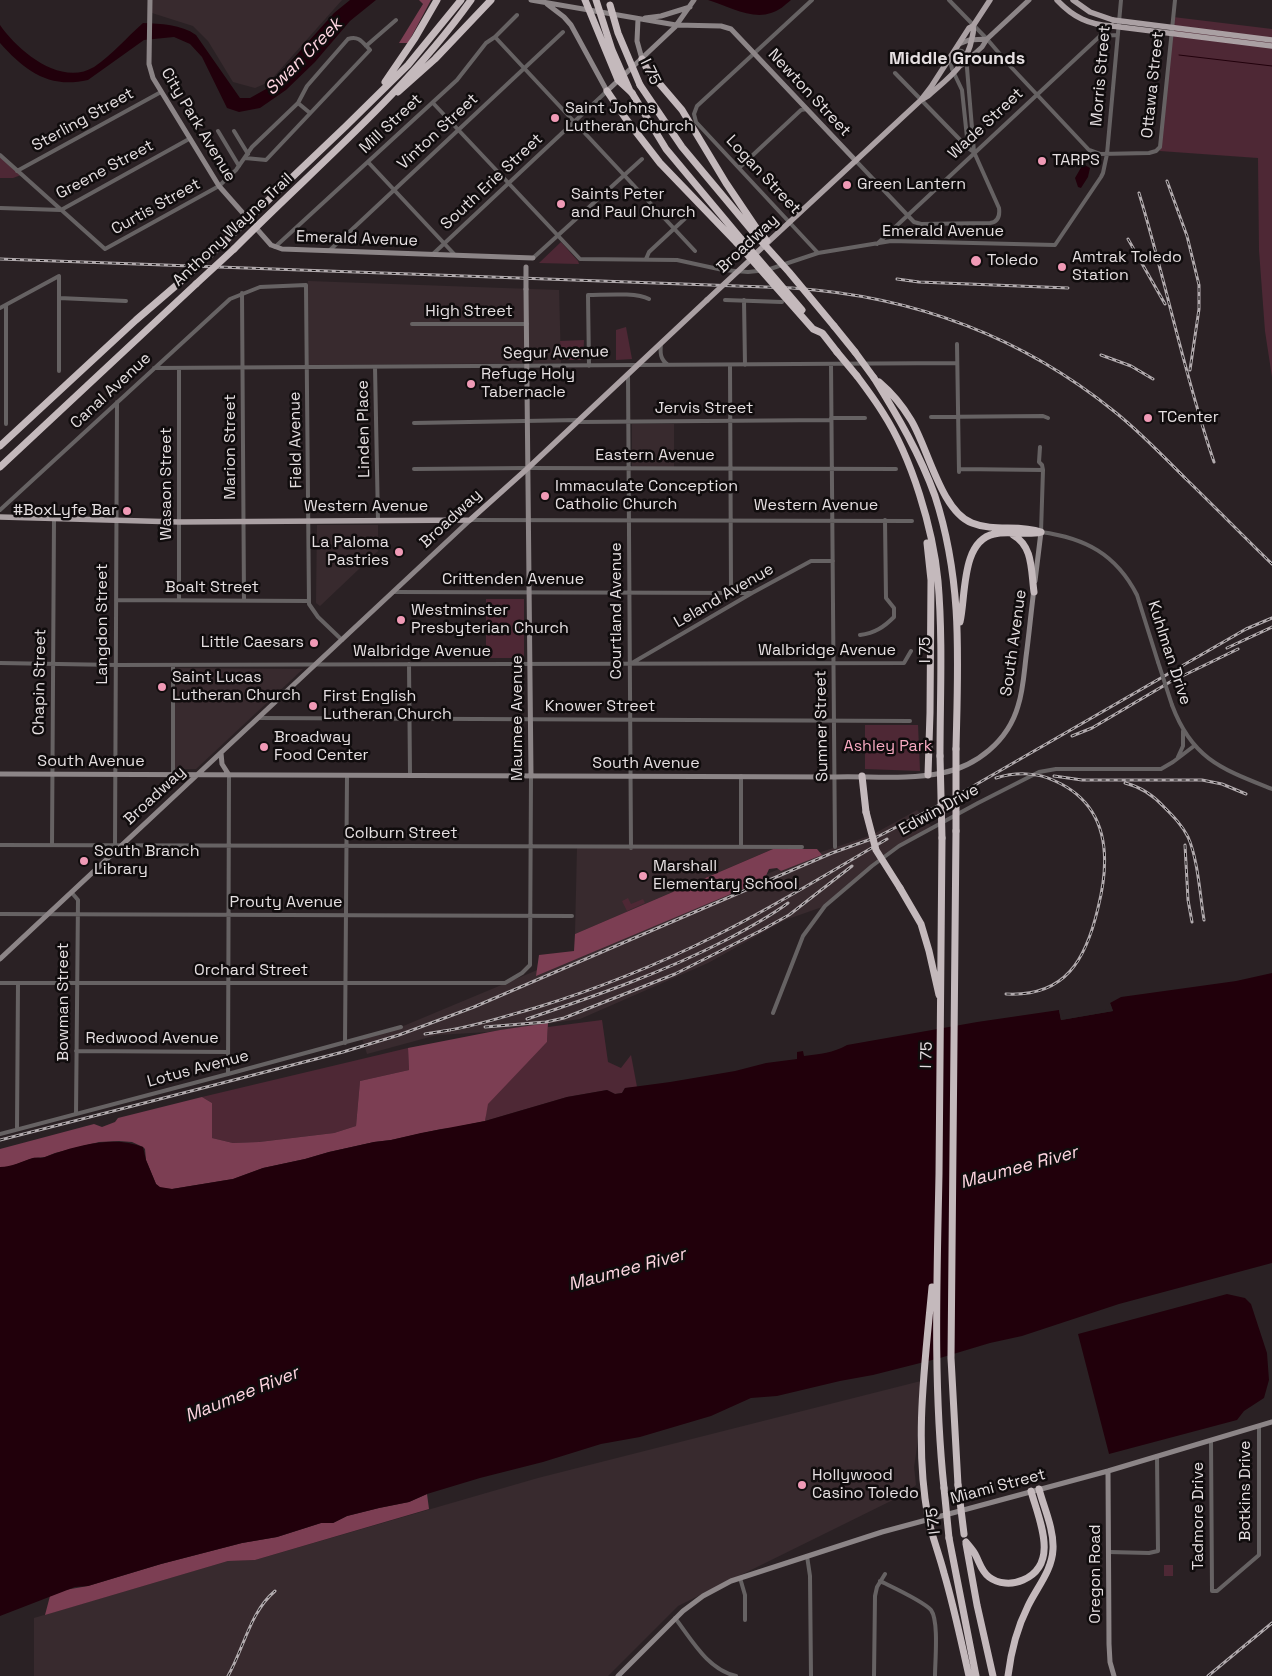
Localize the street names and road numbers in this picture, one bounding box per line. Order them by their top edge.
street label: Morris Street [1087,25,1115,127]
street label: Ottawa Street [1138,31,1168,139]
street label: Newton Street [764,45,854,141]
street label: I 75 [636,56,664,88]
street label: City Park Avenue [156,65,240,185]
street label: Sterling Street [29,84,137,156]
street label: Wade Street [944,84,1028,164]
street label: Mill Street [356,90,426,158]
street label: Vinton Street [394,90,482,174]
street label: South Erie Street [437,130,547,234]
street label: Logan Street [722,132,804,218]
street label: Greene Street [53,136,157,204]
street label: Anthony Wayne Trail [169,169,297,291]
street label: Curtis Street [108,175,204,239]
street label: Broadway [713,211,783,277]
street label: Emerald Avenue [882,222,1004,242]
street label: Emerald Avenue [296,227,418,251]
street label: High Street [425,302,513,322]
street label: Segur Avenue [503,342,609,364]
street label: Canal Avenue [67,349,155,433]
street label: Linden Place [354,380,374,478]
street label: Field Avenue [286,391,306,489]
street label: Marion Street [221,394,241,500]
street label: Jervis Street [655,399,753,419]
street label: Wasaon Street [157,427,177,541]
street label: Eastern Avenue [595,446,715,466]
street label: Broadway [416,486,486,552]
street label: Western Avenue [754,496,878,516]
street label: Western Avenue [304,497,428,517]
street label: Courtland Avenue [607,542,627,680]
street label: Leland Avenue [671,560,777,632]
street label: Langdon Street [93,563,113,685]
street label: Crittenden Avenue [442,570,584,590]
street label: Boalt Street [165,578,259,598]
street label: South Avenue [997,589,1031,697]
street label: Kuhlman Drive [1143,599,1195,707]
street label: Chapin Street [29,629,51,735]
street label: I 75 [916,637,936,663]
street label: Walbridge Avenue [758,641,896,661]
street label: Walbridge Avenue [353,642,491,662]
street label: Maumee Avenue [508,655,528,781]
street label: Sumner Street [811,670,833,782]
street label: Knower Street [545,697,655,717]
street label: South Avenue [37,752,145,772]
street label: South Avenue [592,754,700,774]
street label: Broadway [120,763,190,829]
street label: Edwin Drive [896,780,982,840]
street label: Colburn Street [344,824,458,844]
street label: Prouty Avenue [230,893,342,913]
street label: Bowman Street [54,943,74,1061]
street label: Orchard Street [194,961,308,981]
street label: Redwood Avenue [85,1029,219,1049]
street label: I 75 [917,1042,937,1068]
street label: Lotus Avenue [145,1046,251,1092]
street label: Botkins Drive [1236,1441,1256,1541]
street label: Tadmore Drive [1189,1462,1209,1570]
street label: Miami Street [948,1465,1048,1509]
street label: I 75 [923,1507,945,1535]
street label: Oregon Road [1086,1524,1106,1624]

